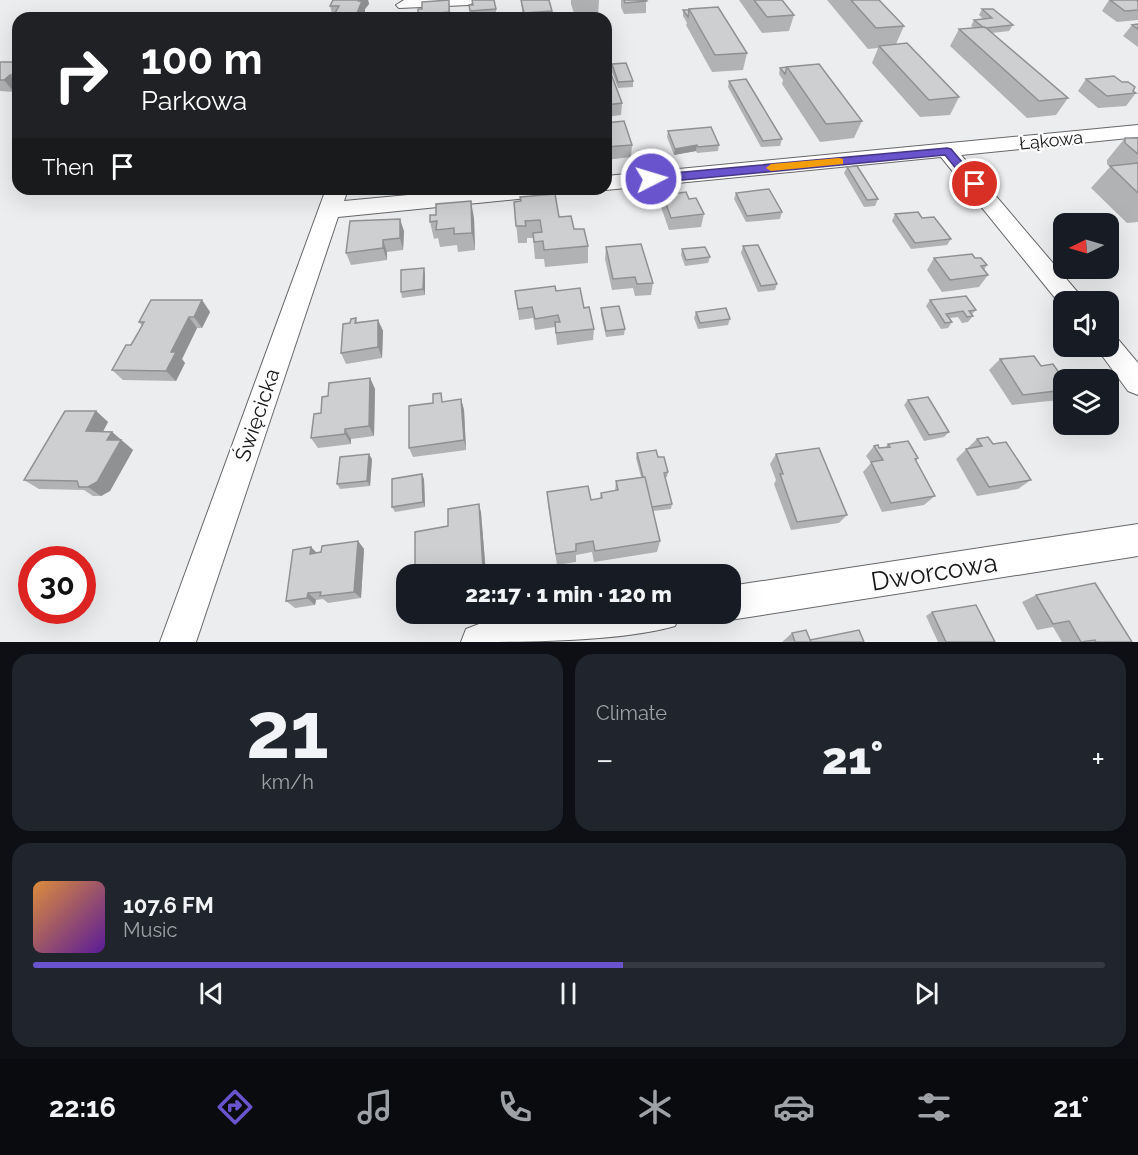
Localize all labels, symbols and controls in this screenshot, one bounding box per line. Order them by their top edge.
text: 100 m [141,35,263,84]
icon: right [42,36,120,114]
text: Parkowa [141,85,247,116]
street label: Łąkowa [1018,126,1084,154]
position arrow [619,147,683,211]
icon: arrive [106,150,139,183]
text: Then [42,154,94,180]
pin [949,158,1000,209]
icon: arrive [958,167,991,200]
north arrow [1053,213,1119,279]
map controls [1053,213,1119,435]
button: sound [1053,291,1119,357]
street label: Święcicka [229,365,285,465]
button: layers [1053,369,1119,435]
speed limit sign: 30 [18,546,96,624]
street label: Dworcowa [869,547,999,597]
text: 22:17 · 1 min · 120 m [465,581,672,607]
text: 21 [246,685,329,776]
text: Climate [596,701,667,725]
text: 21° [822,732,883,785]
text: − [596,740,614,779]
text: + [1091,740,1105,779]
text: km/h [261,770,314,794]
text: 107.6 FM [123,892,214,918]
text: Music [123,918,177,942]
icon: previous [195,977,228,1010]
icon: pause [552,977,585,1010]
icon: next [910,977,943,1010]
icon: directions [214,1086,256,1128]
icon: music [354,1086,396,1128]
icon: phone [494,1086,536,1128]
icon: climate [634,1086,676,1128]
icon: car [773,1086,815,1128]
icon: filters [913,1086,955,1128]
text: 22:16 [49,1092,116,1123]
text: 21° [1053,1092,1089,1123]

